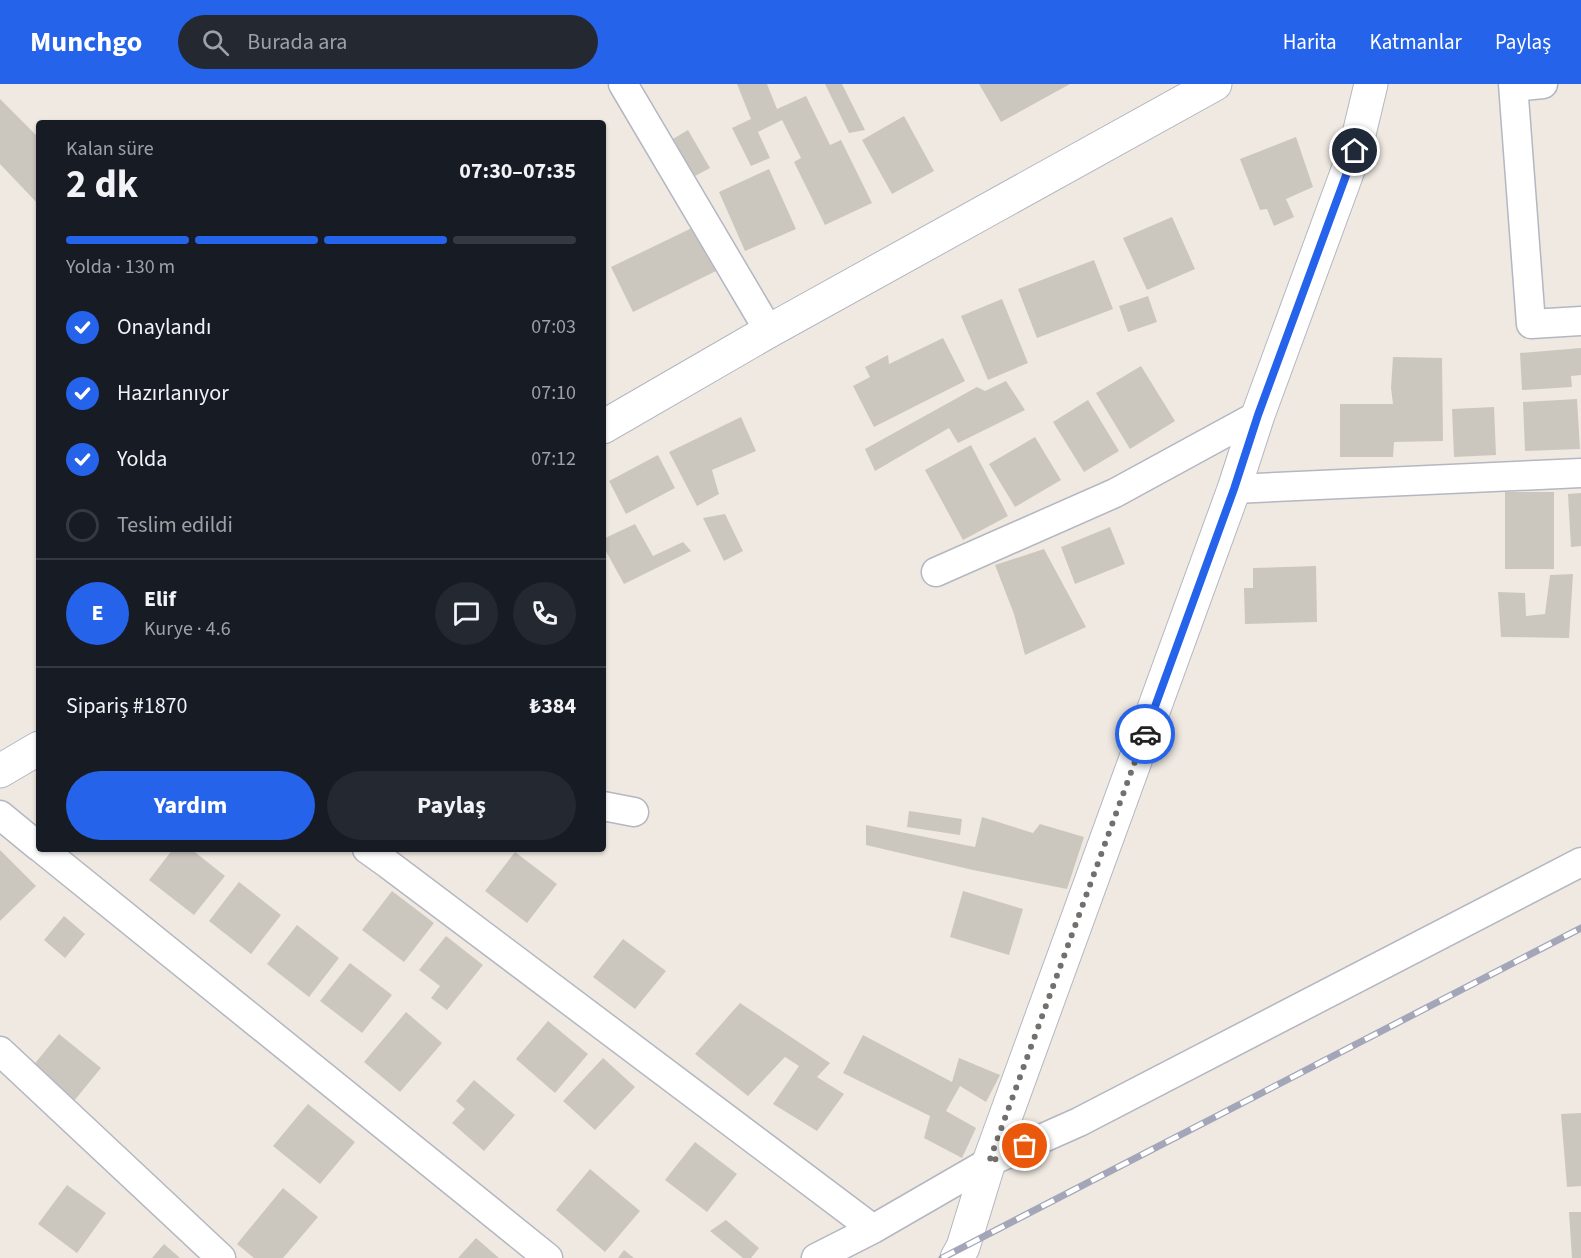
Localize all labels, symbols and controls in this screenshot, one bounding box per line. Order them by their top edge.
search box [178,15,598,69]
text: Munchgo [30,22,142,62]
icon: search [199,26,232,59]
text: Burada ara [247,26,347,58]
text: Harita [1283,27,1337,57]
text: Katmanlar [1370,27,1462,57]
text: Paylaş [1495,27,1551,57]
pin [1329,125,1380,176]
icon: home [1338,134,1371,167]
text: Kalan süre [66,135,154,163]
text: 07:30–07:35 [459,155,576,187]
text: 2 dk [66,157,138,213]
text: Yolda · 130 m [66,253,175,281]
icon: check [66,311,99,344]
text: Onaylandı [117,311,211,343]
text: 07:03 [531,313,576,341]
icon: check [66,377,99,410]
text: Hazırlanıyor [117,377,229,409]
text: 07:10 [531,379,576,407]
icon: check [66,443,99,476]
text: Yolda [117,443,167,475]
text: 07:12 [531,445,576,473]
text: Teslim edildi [117,509,233,541]
button: chat [435,582,498,645]
button: phone [513,582,576,645]
text: Elif [144,583,176,615]
text: E [91,597,104,629]
text: Kurye · 4.6 [144,615,231,643]
text: Sipariş #1870 [66,690,188,722]
text: ₺384 [530,690,576,722]
courier [1115,704,1175,764]
icon: car [1129,718,1162,751]
button: Yardım [66,771,315,840]
button: Paylaş [327,771,576,840]
pin [999,1120,1050,1171]
icon: bag [1008,1129,1041,1162]

